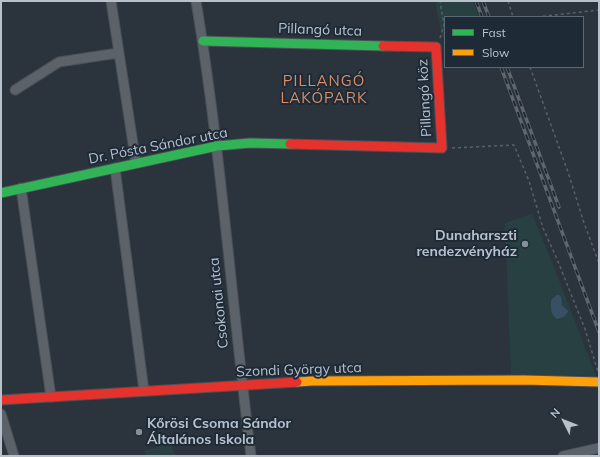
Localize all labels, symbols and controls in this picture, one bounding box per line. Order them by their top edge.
legend [444,16,584,68]
street label: Pillangó utca [278,20,362,40]
text: Fast [482,25,506,40]
text: Slow [482,45,510,60]
street label: Pillangó köz [415,59,435,137]
district label: PILLANGÓ LAKÓPARK [280,72,368,107]
street label: Dr. Pósta Sándor utca [87,124,229,168]
place label: Dunaharszti rendezvényház [416,228,517,260]
marker: Dunaharszti rendezvényház [520,239,530,249]
street label: Csokonai utca [206,257,232,349]
street label: Szondi György utca [236,359,362,381]
north arrow [544,401,584,441]
text: N [547,405,563,421]
place label: Kőrösi Csoma Sándor Általános Iskola [147,416,291,448]
marker: Kőrösi Csoma Sándor Általános Iskola [134,427,144,437]

